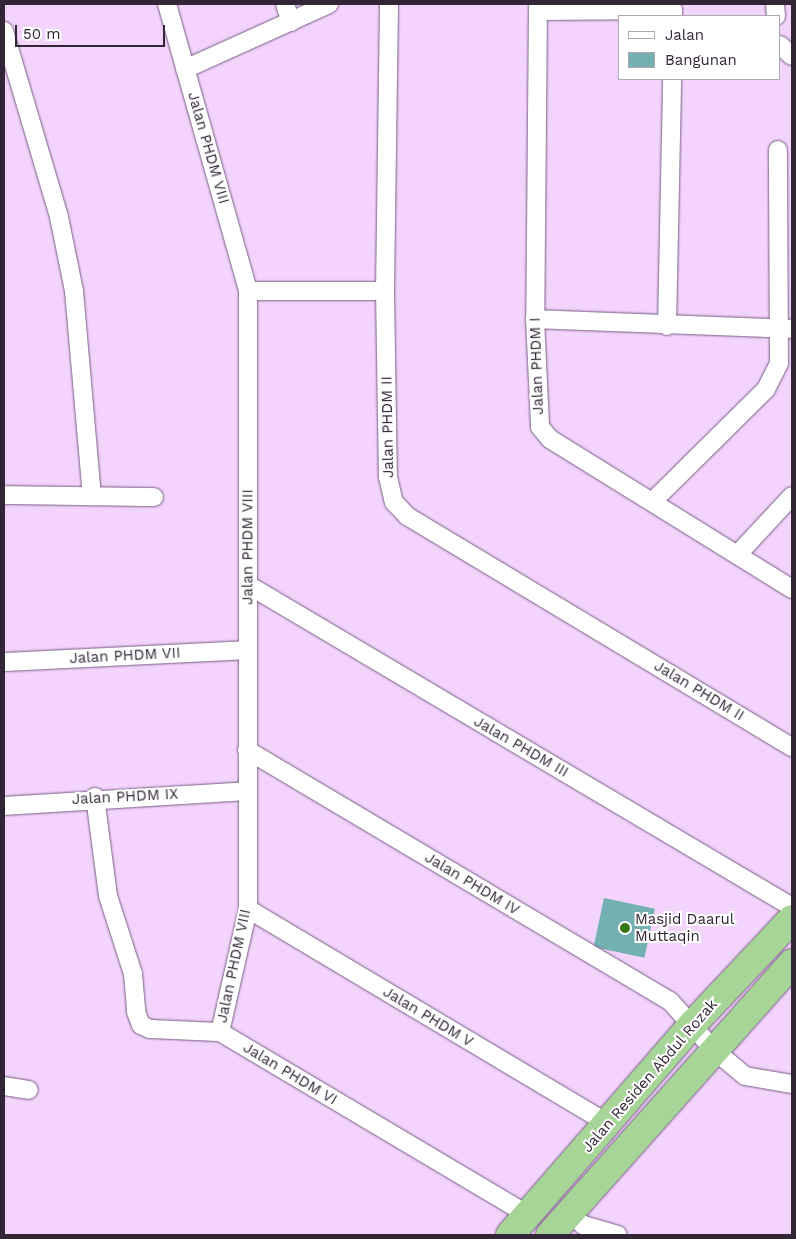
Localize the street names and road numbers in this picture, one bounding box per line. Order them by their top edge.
street label: Jalan PHDM VIII [183,90,233,206]
street label: Jalan PHDM I [526,317,548,415]
street label: Jalan PHDM II [378,376,398,478]
street label: Jalan PHDM VIII [239,489,257,605]
street label: Jalan PHDM VII [69,644,181,668]
street label: Jalan PHDM II [651,657,747,725]
street label: Jalan PHDM III [470,713,572,781]
street label: Jalan PHDM IX [71,785,179,809]
street label: Jalan PHDM IV [421,849,523,919]
street label: Jalan PHDM VIII [213,907,255,1025]
street label: Jalan PHDM V [379,983,477,1051]
street label: Jalan Residen Abdul Rozak [578,995,722,1157]
street label: Jalan PHDM VI [239,1039,341,1109]

